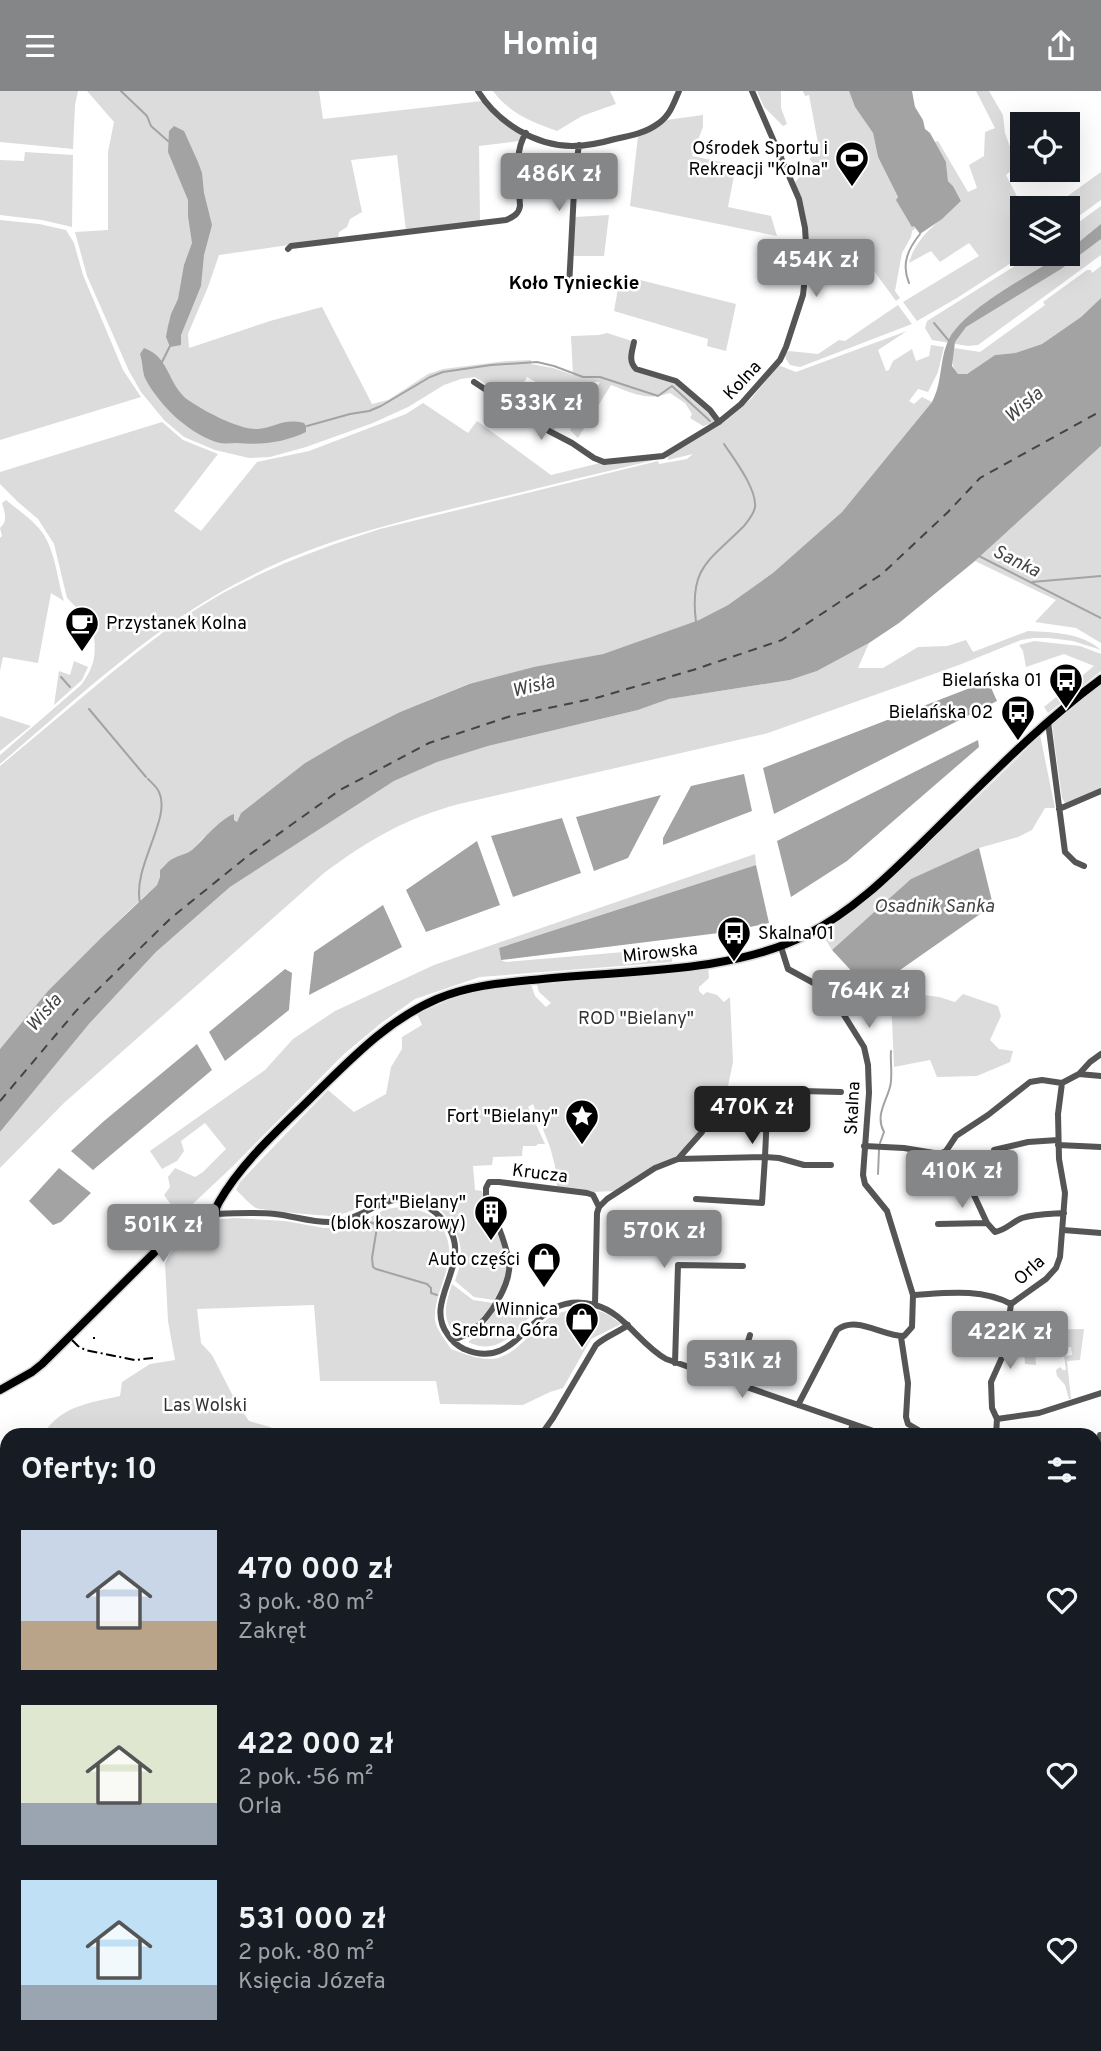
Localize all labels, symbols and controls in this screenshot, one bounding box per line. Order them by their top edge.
text: Homiq [502,26,599,66]
icon: menu [21,27,59,65]
icon: share [1042,27,1080,65]
map controls [1010,112,1080,266]
button: locate [1010,112,1080,182]
place label: Ośrodek Sportu i Rekreacji "Kolna" [688,138,828,182]
sports icon: Ośrodek Sportu i Rekreacji "Kolna" [833,139,871,188]
pin: 486K zł [494,153,624,213]
text: 486K zł [517,161,601,190]
button: layers [1010,196,1080,266]
pin: 454K zł [751,239,881,299]
text: 454K zł [773,247,859,276]
district label: Koło Tynieckie [509,272,639,296]
street label: Kolna [719,356,767,406]
water label: Wisła [1000,382,1049,429]
pin: 533K zł [476,383,606,442]
text: 533K zł [500,390,582,419]
water label: Sanka [988,540,1044,584]
cafe icon: Przystanek Kolna [63,604,101,653]
place label: Przystanek Kolna [106,613,247,636]
bus stop icon: Bielańska 01 [1047,661,1085,710]
water label: Wisła [510,670,557,704]
place label: Bielańska 01 [942,670,1042,693]
bus stop icon: Bielańska 02 [999,693,1037,742]
place label: Bielańska 02 [889,702,993,725]
water label: Osadnik Sanka [874,895,994,919]
bus stop icon: Skalna 01 [715,914,753,963]
place label: Skalna 01 [758,923,834,946]
street label: Mirowska [622,938,699,969]
pin: 764K zł [804,971,934,1030]
text: 764K zł [828,978,910,1007]
water label: Wisła [21,989,68,1037]
park label: ROD "Bielany" [578,1008,694,1031]
street label: Skalna [841,1081,866,1136]
pin: 470K zł [687,1087,817,1146]
text: 470K zł [710,1094,794,1123]
place icon: Fort "Bielany" [563,1097,601,1146]
place label: Fort "Bielany" [446,1106,558,1129]
pin: 410K zł [897,1151,1027,1210]
text: 410K zł [922,1158,1002,1187]
street label: Krucza [511,1160,569,1189]
place label: Fort "Bielany" (blok koszarowy) [330,1192,466,1236]
building icon: Fort "Bielany" (blok koszarowy) [472,1193,510,1242]
pin: 501K zł [98,1205,228,1264]
pin: 570K zł [599,1211,729,1270]
text: 501K zł [123,1212,203,1241]
text: 570K zł [623,1218,705,1247]
shop icon: Auto części [525,1240,563,1289]
place label: Auto części [428,1249,520,1272]
street label: Orla [1010,1251,1050,1291]
place label: Winnica Srebrna Góra [452,1299,558,1343]
shop icon: Winnica Srebrna Góra [563,1300,601,1349]
pin: 422K zł [945,1311,1075,1371]
text: 422K zł [968,1319,1052,1348]
pin: 531K zł [677,1341,807,1400]
text: 531K zł [703,1348,781,1377]
park label: Las Wolski [163,1395,247,1418]
icon: filters [1043,1451,1081,1489]
text: Oferty: 10 [21,1452,157,1489]
text: 470 000 zł [238,1552,393,1589]
icon: home [77,1558,161,1642]
icon: heart [1043,1581,1081,1619]
text: 3 pok. · 80 m² [238,1589,374,1618]
text: Zakręt [238,1618,307,1647]
text: 422 000 zł [238,1727,393,1764]
icon: home [77,1733,161,1817]
icon: heart [1043,1756,1081,1794]
text: 2 pok. · 56 m² [238,1764,373,1793]
text: Orla [238,1793,282,1822]
text: 531 000 zł [238,1902,386,1939]
icon: home [77,1908,161,1992]
icon: heart [1043,1931,1081,1969]
text: 2 pok. · 80 m² [238,1939,374,1968]
text: Księcia Józefa [238,1968,385,1997]

